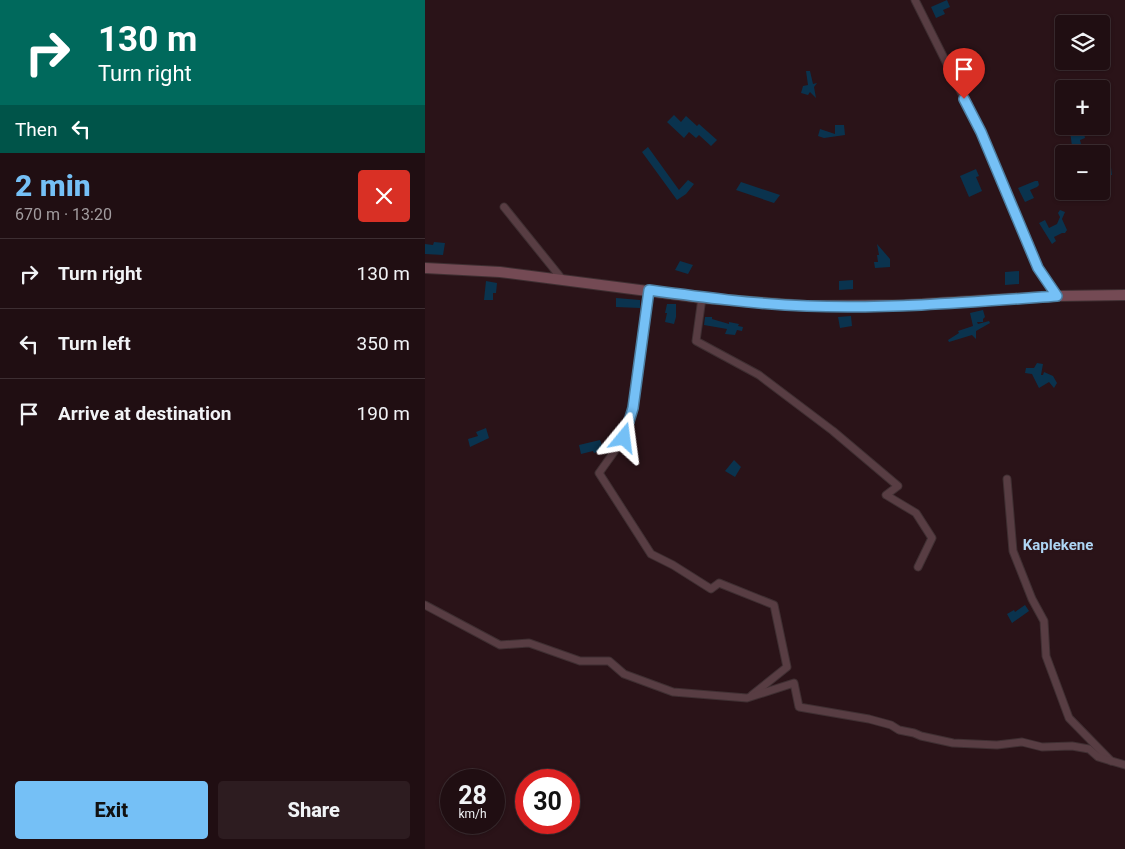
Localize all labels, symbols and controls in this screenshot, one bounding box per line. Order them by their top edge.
map controls [1055,15,1110,200]
button: layers [1055,15,1110,70]
text: 130 m [98,19,197,60]
icon: right [15,20,80,85]
pin [943,48,985,99]
icon: arrive [950,55,978,83]
text: Turn right [98,61,192,86]
button: + [1055,80,1110,135]
icon: left [67,115,95,143]
text: Then [15,118,57,141]
button: − [1055,145,1110,200]
text: 2 min [15,168,91,203]
button: close [358,170,410,222]
text: 670 m · 13:20 [15,205,112,224]
icon: right [15,260,43,288]
text: Turn right [58,262,142,285]
text: 130 m [357,262,410,285]
icon: left [15,330,43,358]
text: Turn left [58,332,131,355]
text: 350 m [357,332,410,355]
icon: arrive [15,400,43,428]
text: Arrive at destination [58,402,231,425]
text: 190 m [357,402,410,425]
position arrow [597,411,649,463]
district label: Kaplekene [1023,536,1093,554]
speed limit sign: 30 [515,769,580,834]
button: Exit [15,781,208,839]
button: Share [218,781,410,839]
text: 28 [458,781,487,810]
text: km/h [458,807,487,821]

